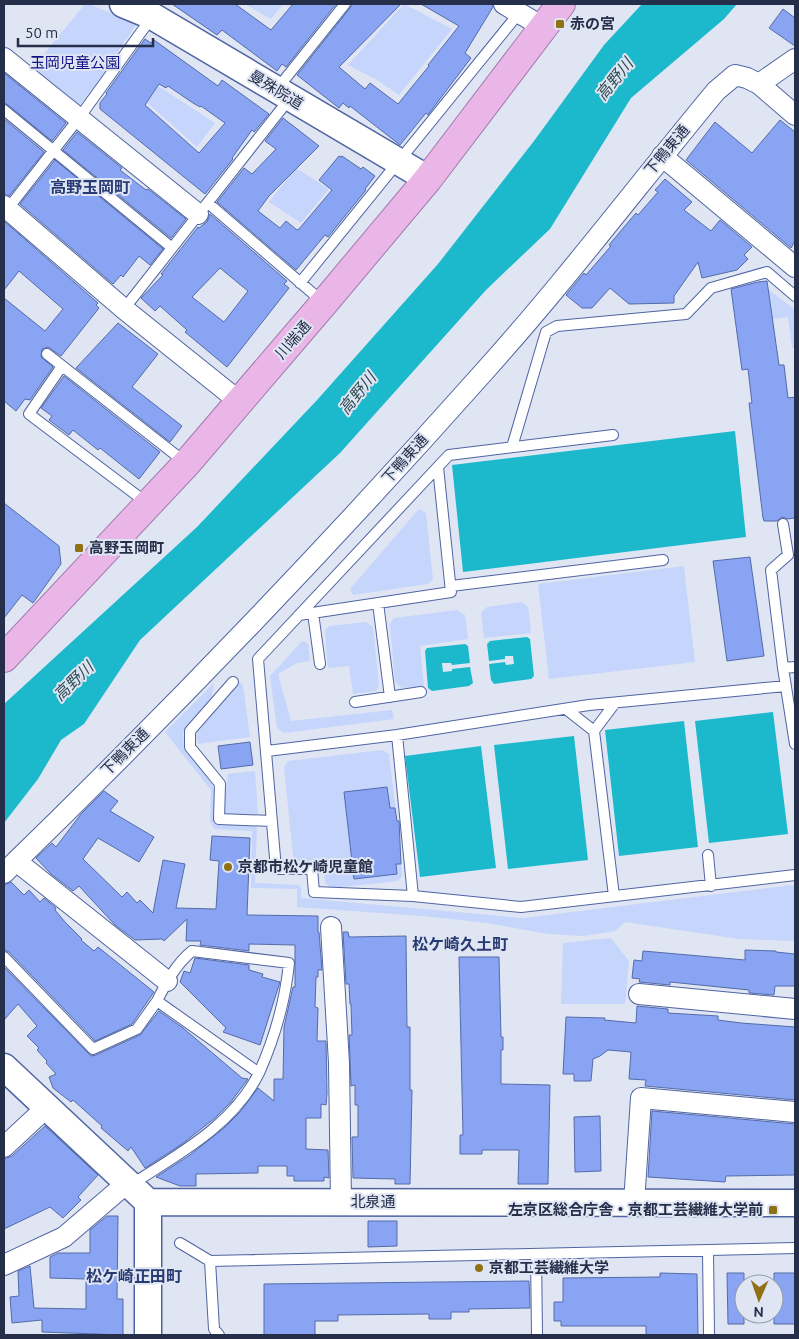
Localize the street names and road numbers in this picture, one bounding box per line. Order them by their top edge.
street label: 曼殊院道 [246,67,306,112]
street label: 下鴨東通 [641,121,692,178]
street label: 川端通 [271,317,314,362]
street label: 下鴨東通 [378,431,431,487]
street label: 下鴨東通 [97,724,152,779]
street label: 北泉通 [350,1193,396,1210]

